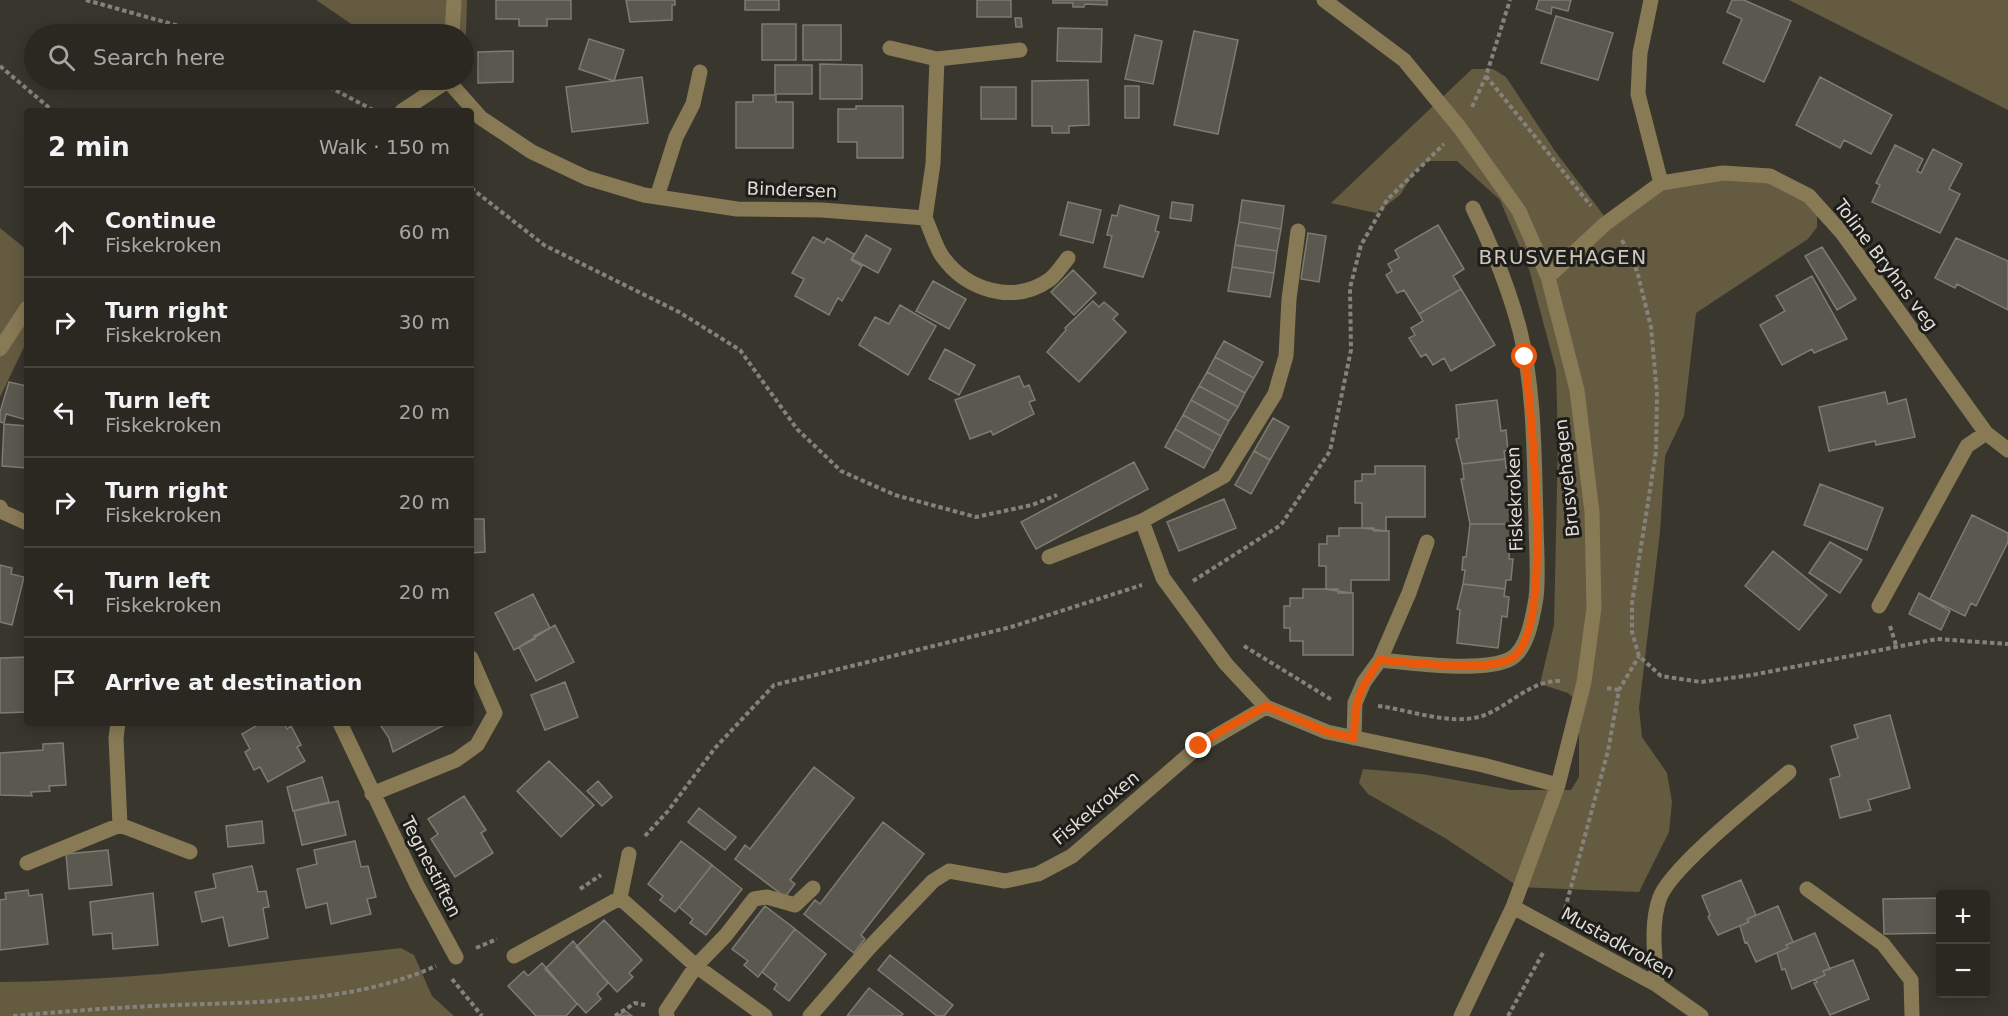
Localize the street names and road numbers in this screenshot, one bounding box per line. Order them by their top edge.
street label: Bindersen [746,177,838,202]
street label: Toline Bryhns veg [1830,194,1943,334]
street label: Brusvehagen [1550,418,1583,538]
street label: Fiskekroken [1502,446,1527,552]
street label: Fiskekroken [1048,766,1143,849]
street label: Tegnestiften [397,812,466,921]
street label: Mustadkroken [1558,903,1679,982]

